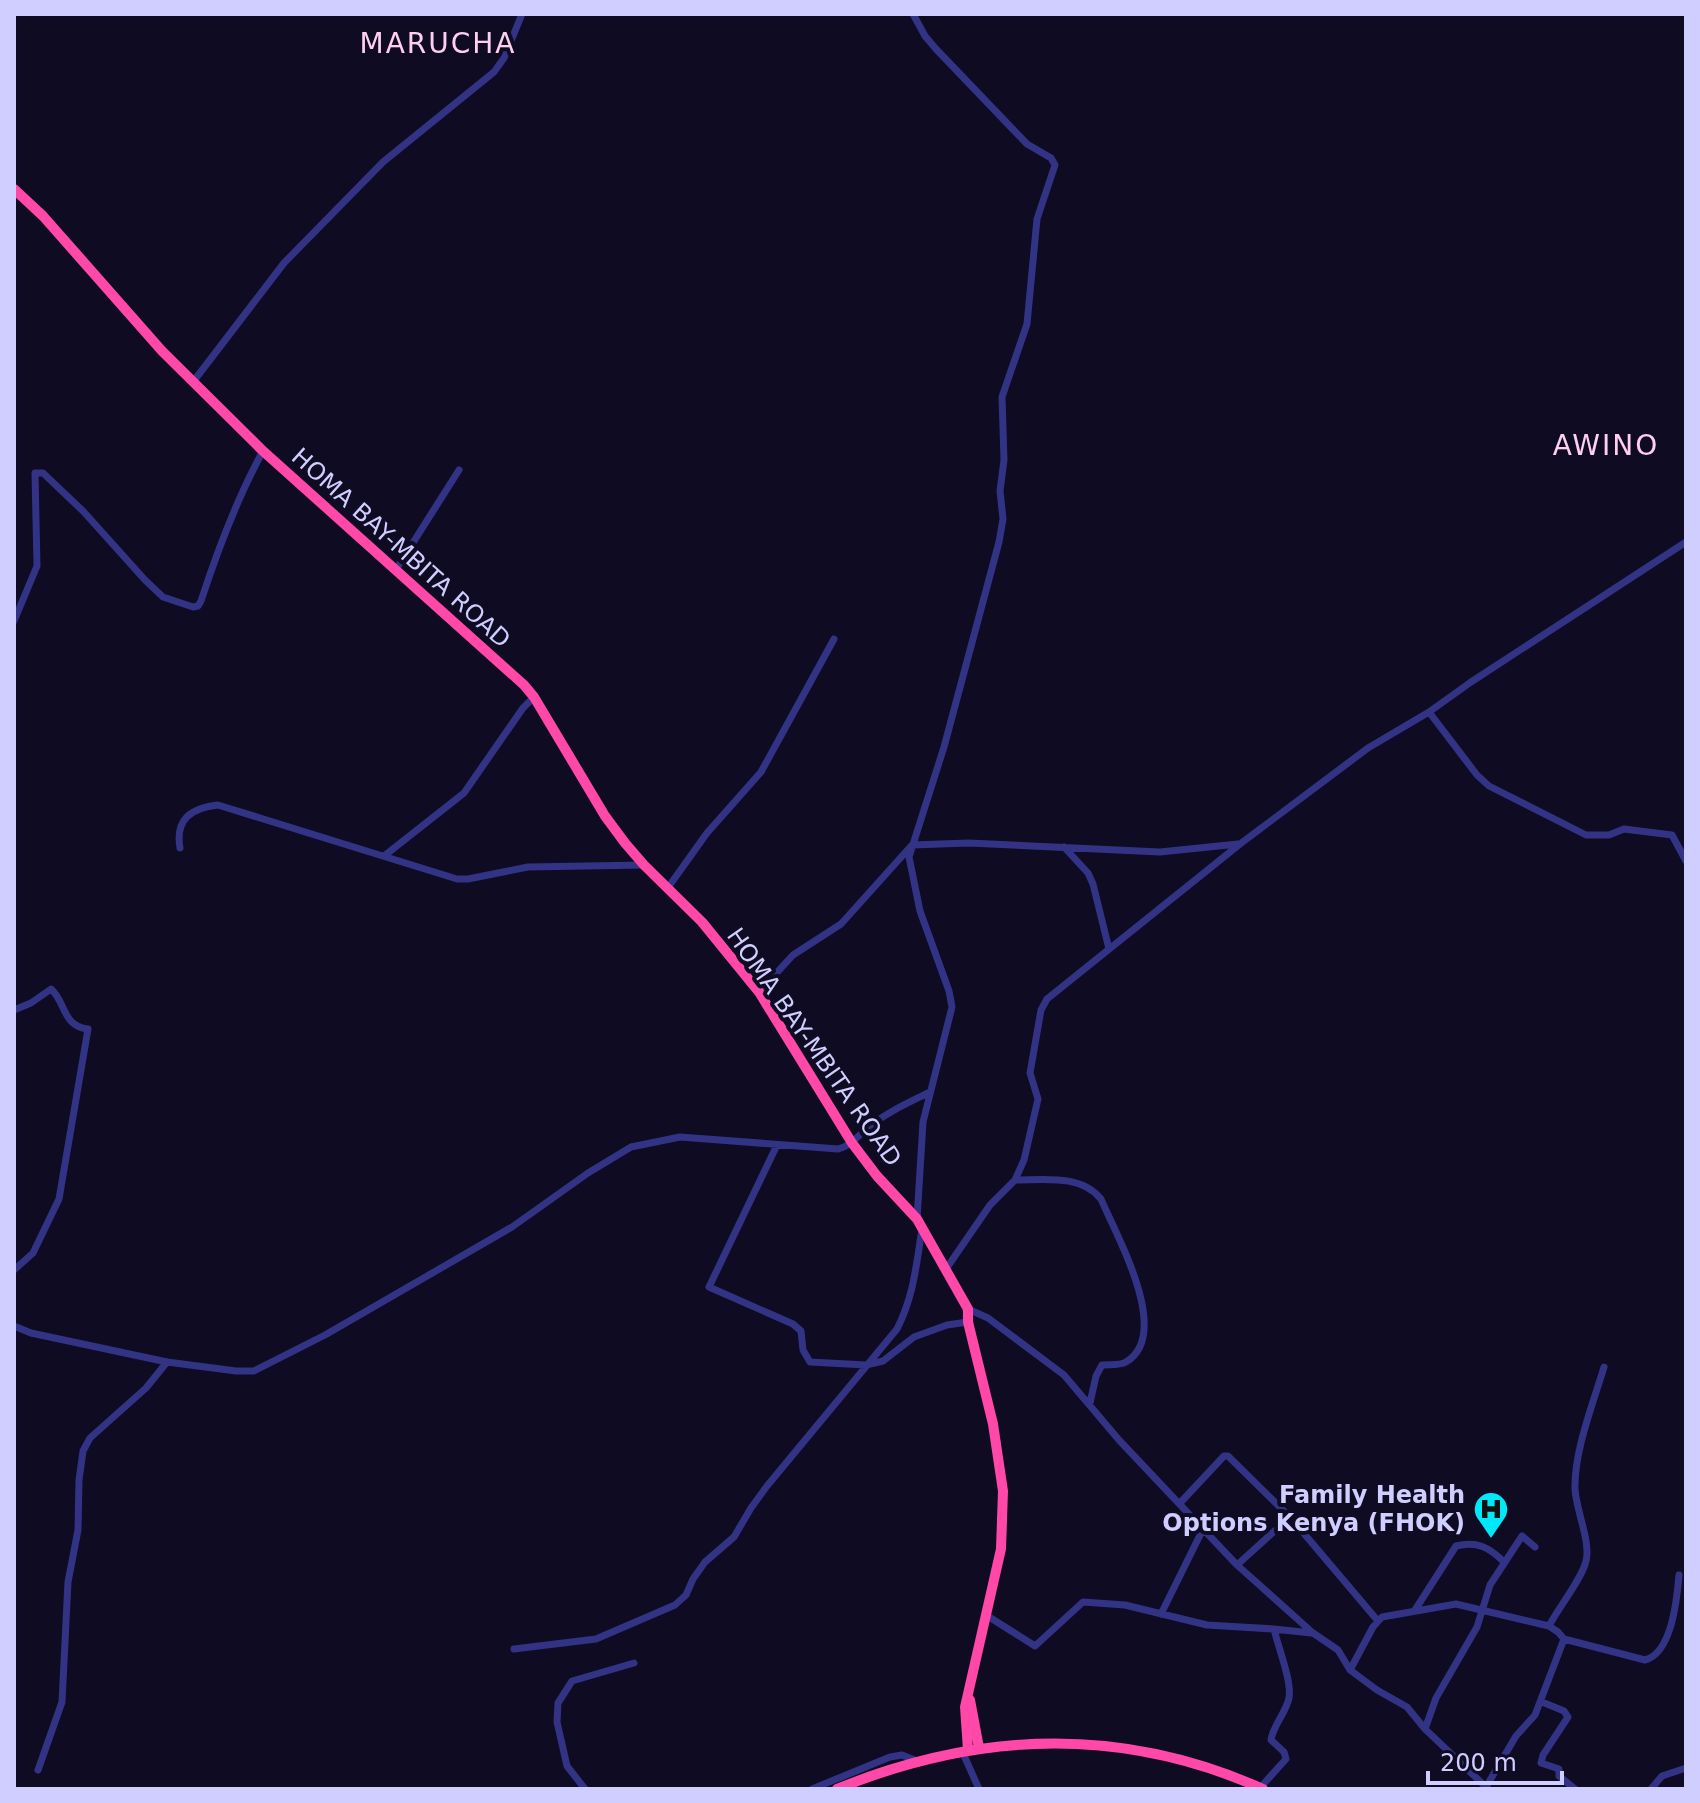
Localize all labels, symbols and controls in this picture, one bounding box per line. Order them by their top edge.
district label: MARUCHA [359,27,517,60]
district label: AWINO [1553,429,1659,462]
street label: HOMA BAY-MBITA ROAD [286,442,516,654]
street label: HOMA BAY-MBITA ROAD [721,923,907,1171]
place label: Family Health Options Kenya (FHOK) [1162,1481,1465,1537]
hospital icon: Family Health Options Kenya (FHOK) [1472,1490,1510,1540]
scale bar [1428,1735,1562,1785]
text: 200 m [1440,1749,1517,1777]

